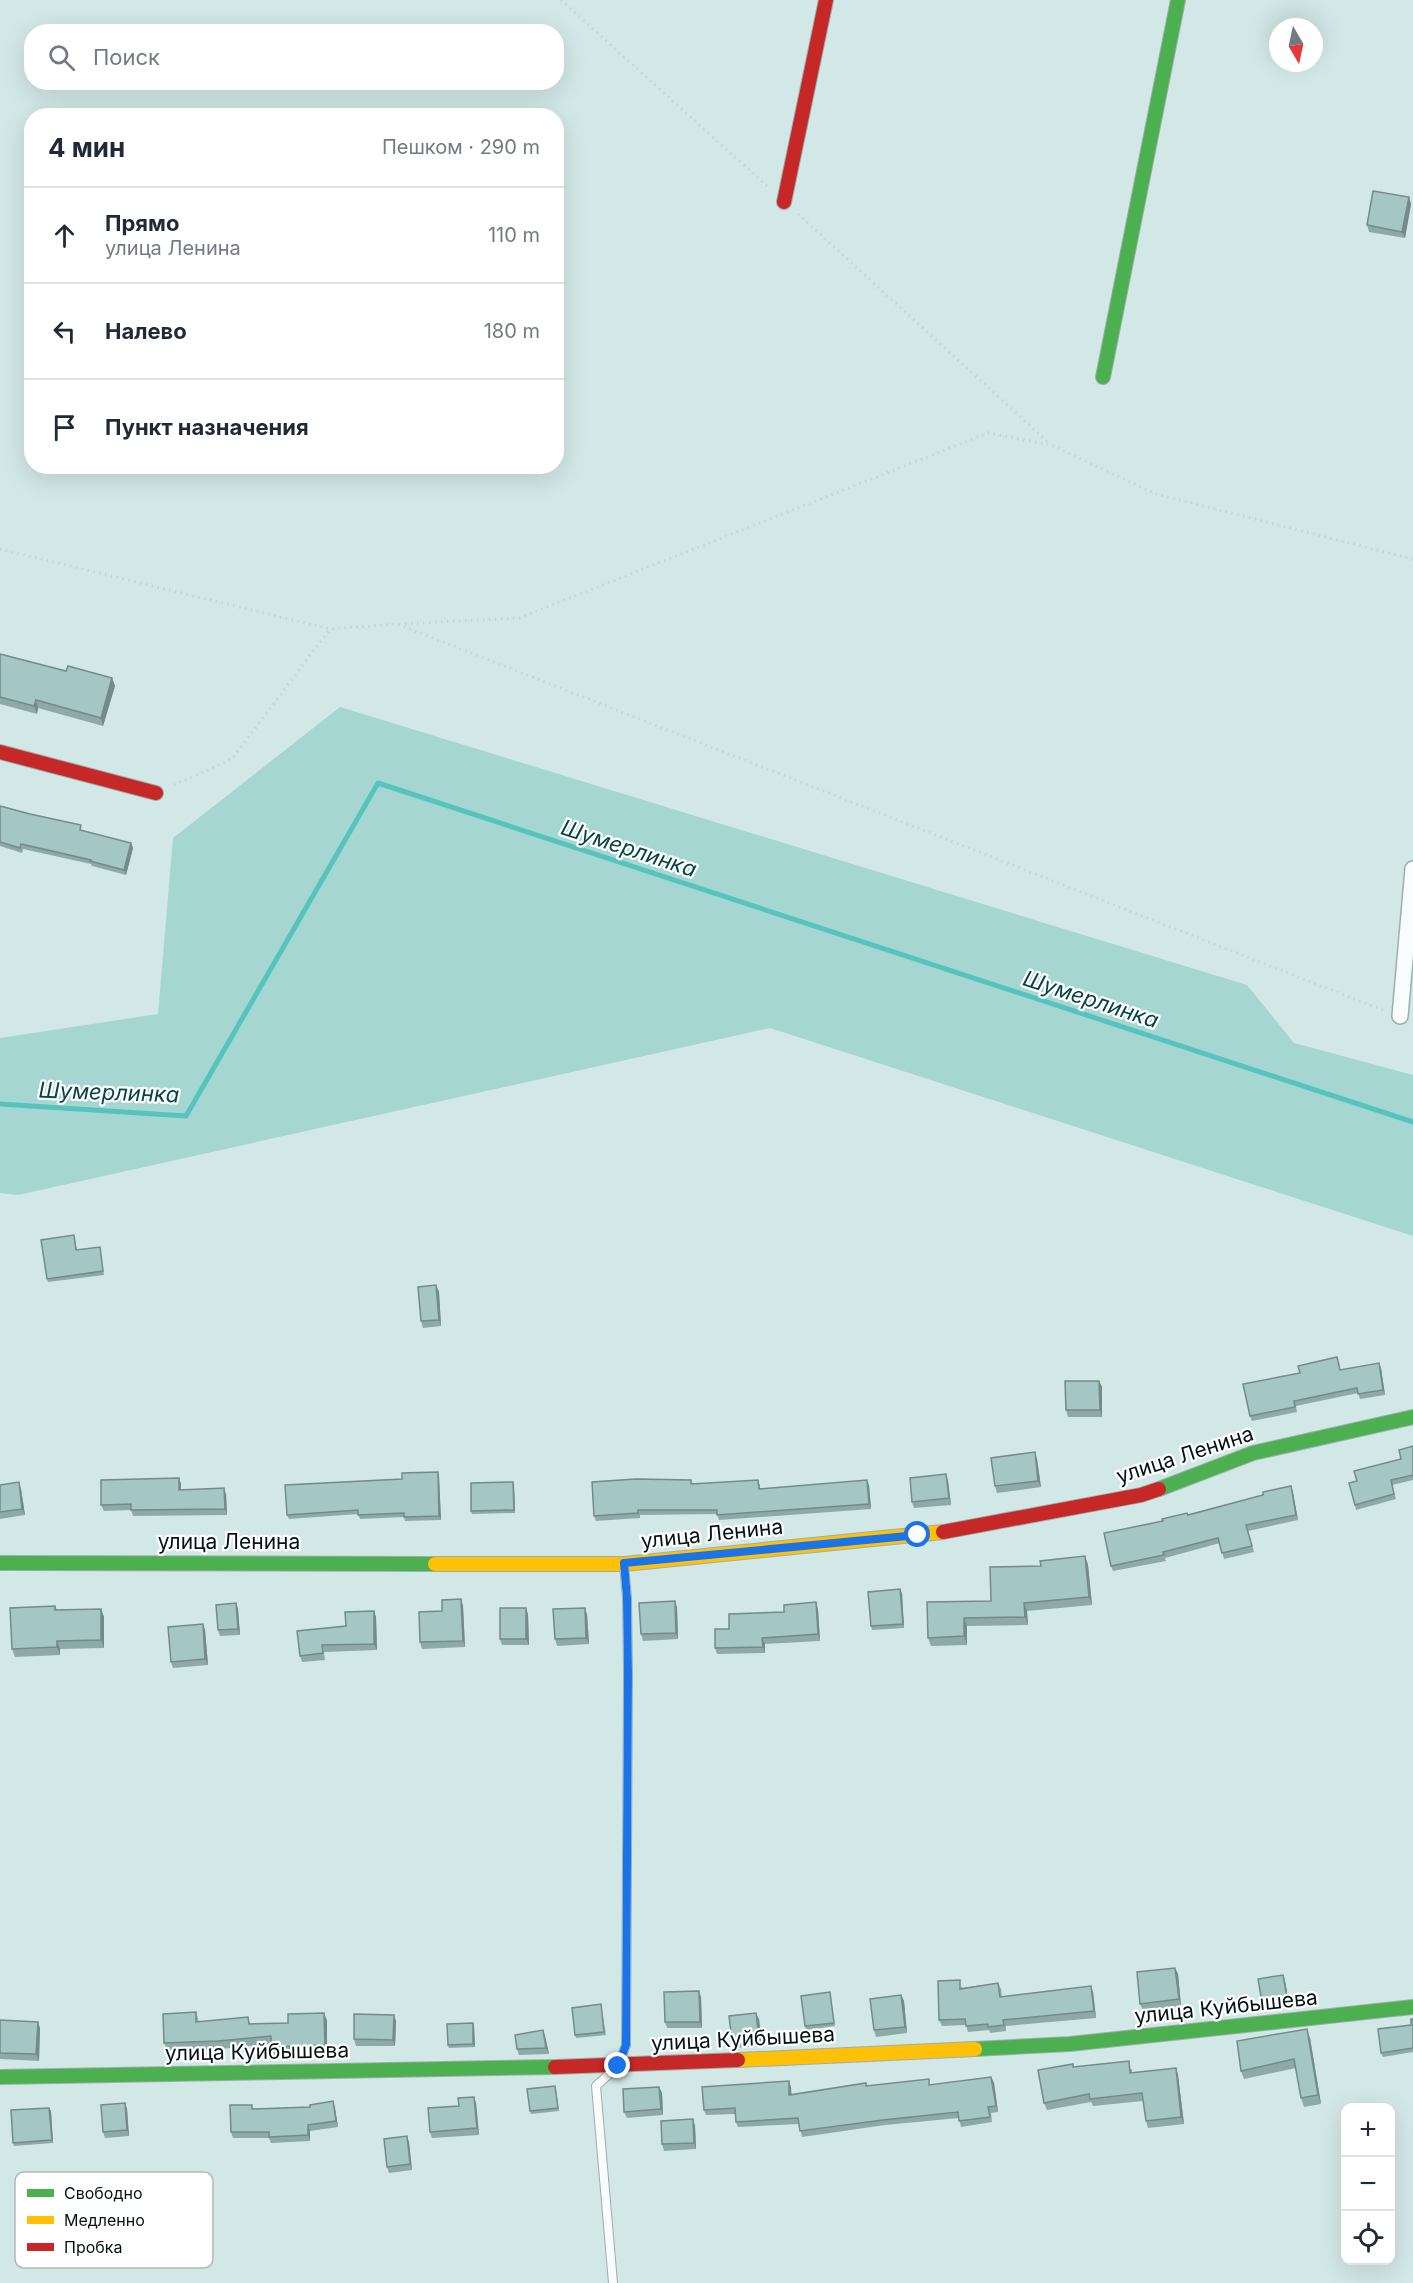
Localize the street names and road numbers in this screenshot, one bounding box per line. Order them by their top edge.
street label: улица Ленина [1113,1421,1257,1488]
street label: улица Ленина [640,1514,784,1553]
street label: улица Ленина [158,1529,300,1554]
street label: улица Куйбышева [1133,1984,1319,2029]
street label: улица Куйбышева [650,2021,836,2056]
street label: улица Куйбышева [165,2037,349,2066]

